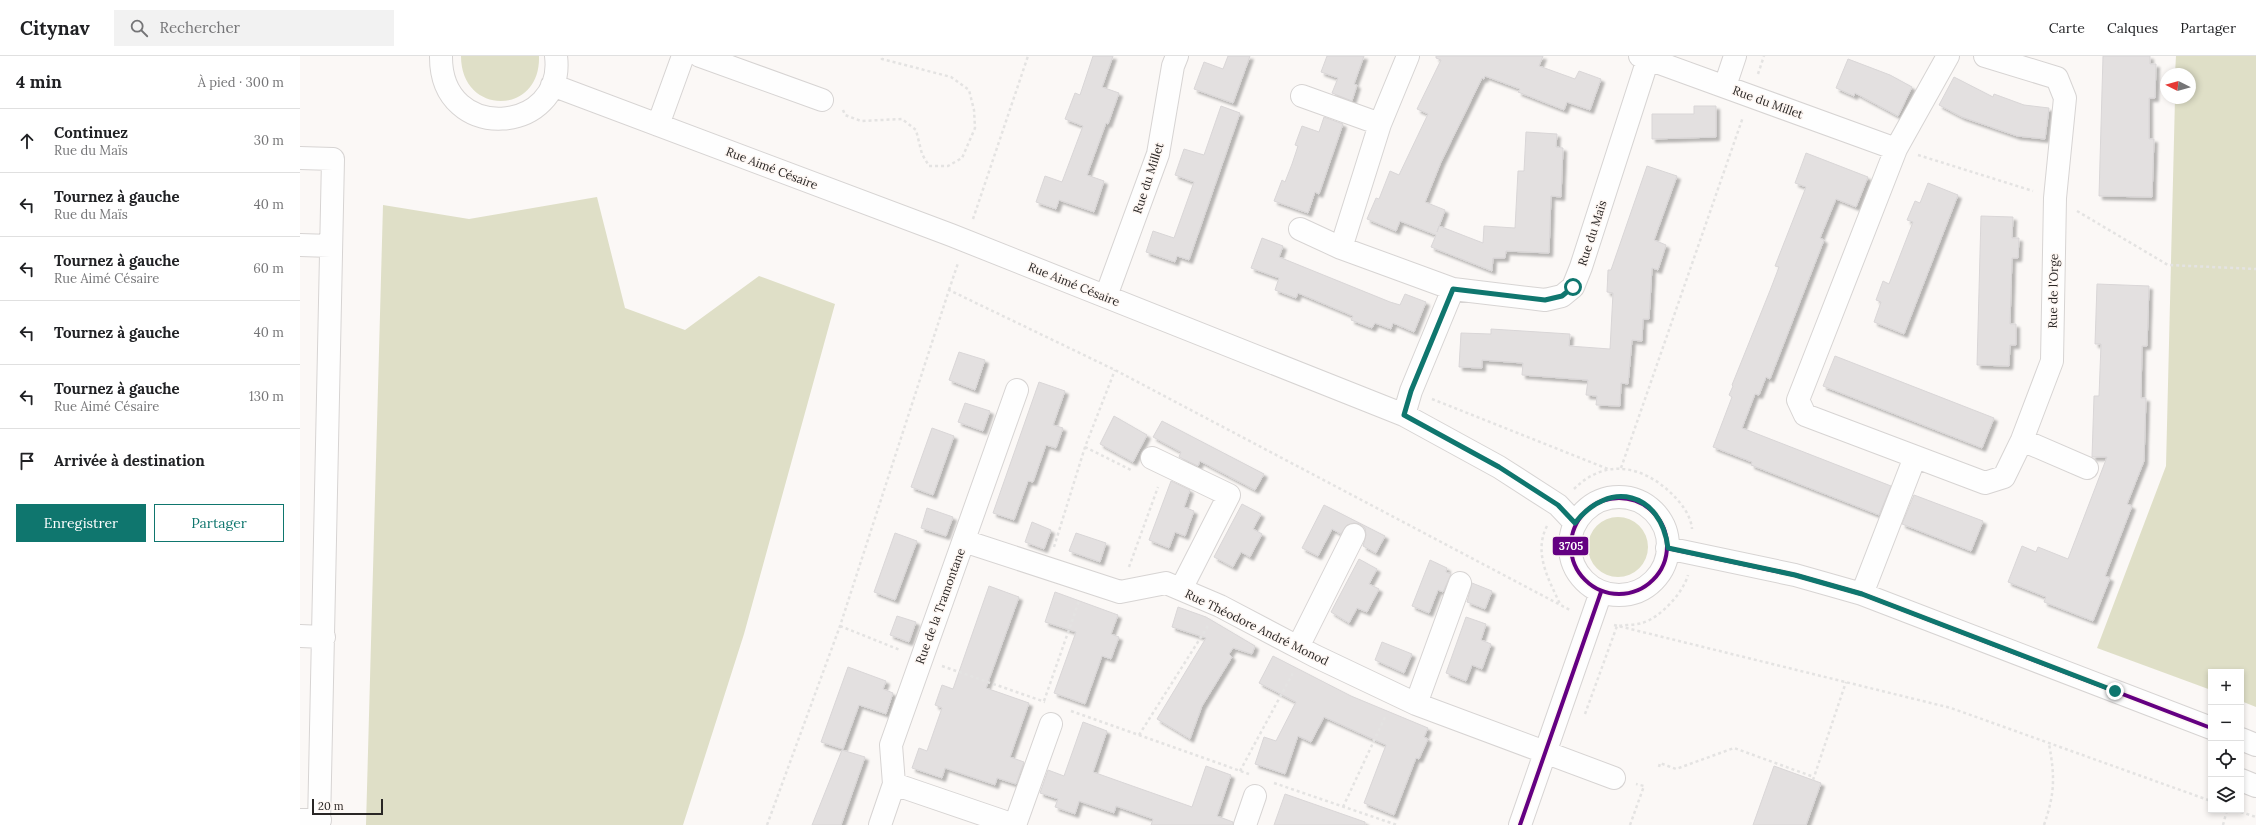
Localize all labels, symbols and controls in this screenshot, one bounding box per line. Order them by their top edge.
search box [114,10,394,46]
text: Citynav [20,16,90,40]
icon: search [128,17,150,39]
text: Rechercher [160,18,240,37]
text: Carte [2049,19,2085,37]
text: Calques [2107,19,2158,37]
text: Partager [2180,19,2236,37]
north arrow [2160,68,2196,104]
text: 4 min [16,71,62,93]
text: À pied · 300 m [198,74,284,91]
street label: Rue du Millet [1731,82,1806,122]
text: Continuez [54,123,128,142]
icon: ahead [16,130,38,152]
text: 30 m [254,132,284,149]
street label: Rue du Millet [1129,140,1167,215]
text: Rue du Maïs [54,142,128,159]
street label: Rue Aimé Césaire [724,144,821,193]
text: Tournez à gauche [54,187,180,206]
icon: left [16,194,38,216]
text: 40 m [254,196,284,213]
street label: Rue du Maïs [1574,198,1610,268]
text: Rue du Maïs [54,206,128,223]
text: Tournez à gauche [54,251,180,270]
street label: Rue de l'Orge [2045,253,2061,328]
icon: left [16,258,38,280]
street label: Rue Aimé Césaire [1026,259,1122,309]
text: 60 m [253,260,284,277]
text: Rue Aimé Césaire [54,270,159,287]
route start [1564,278,1582,296]
icon: left [16,322,38,344]
text: Tournez à gauche [54,323,180,342]
text: 40 m [254,324,284,341]
text: Tournez à gauche [54,379,180,398]
icon: left [16,386,38,408]
text: 130 m [249,388,284,405]
text: Rue Aimé Césaire [54,398,159,415]
icon: arrive [16,450,38,472]
text: Arrivée à destination [54,451,205,470]
button: Enregistrer [16,504,146,542]
button: Partager [154,504,284,542]
line badge: 3705 [1552,536,1589,556]
text: 3705 [1559,539,1583,553]
street label: Rue de la Tramontane [912,546,968,666]
street label: Rue Théodore André Monod [1183,586,1331,668]
map controls [2208,669,2244,813]
button: + [2208,669,2244,705]
route end [2106,682,2124,700]
button: − [2208,705,2244,741]
button: locate [2208,741,2244,777]
button: layers [2208,777,2244,813]
scale bar [312,797,383,816]
text: 20 m [318,799,343,813]

